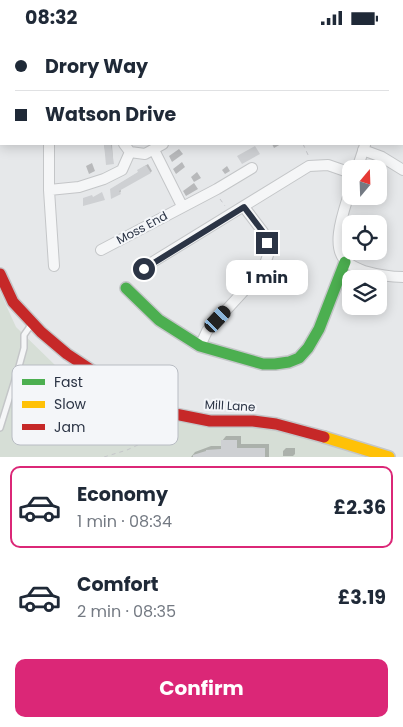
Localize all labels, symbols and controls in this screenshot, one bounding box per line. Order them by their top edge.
text: 08:32 [25,4,77,31]
text: Drory Way [45,53,148,80]
text: Watson Drive [45,101,176,128]
north arrow [342,160,388,205]
map controls [342,160,387,315]
street label: Moss End [113,207,170,248]
button: locate [342,215,387,260]
route end [256,232,278,254]
route start [133,258,155,280]
callout: 1 min [226,261,308,295]
text: 1 min [246,266,288,289]
button: layers [342,270,387,315]
car [202,303,233,335]
legend [12,365,178,445]
text: Fast [54,372,83,392]
text: Slow [54,394,87,414]
street label: Mill Lane [204,396,256,415]
text: Jam [54,417,85,437]
text: Economy [77,481,168,508]
icon: car [17,485,62,530]
text: £2.36 [334,494,386,521]
text: 1 min · 08:34 [77,510,172,533]
text: Comfort [77,571,159,598]
icon: car [17,575,62,620]
text: £3.19 [338,584,386,611]
text: 2 min · 08:35 [77,600,176,623]
button: Confirm [15,659,388,717]

